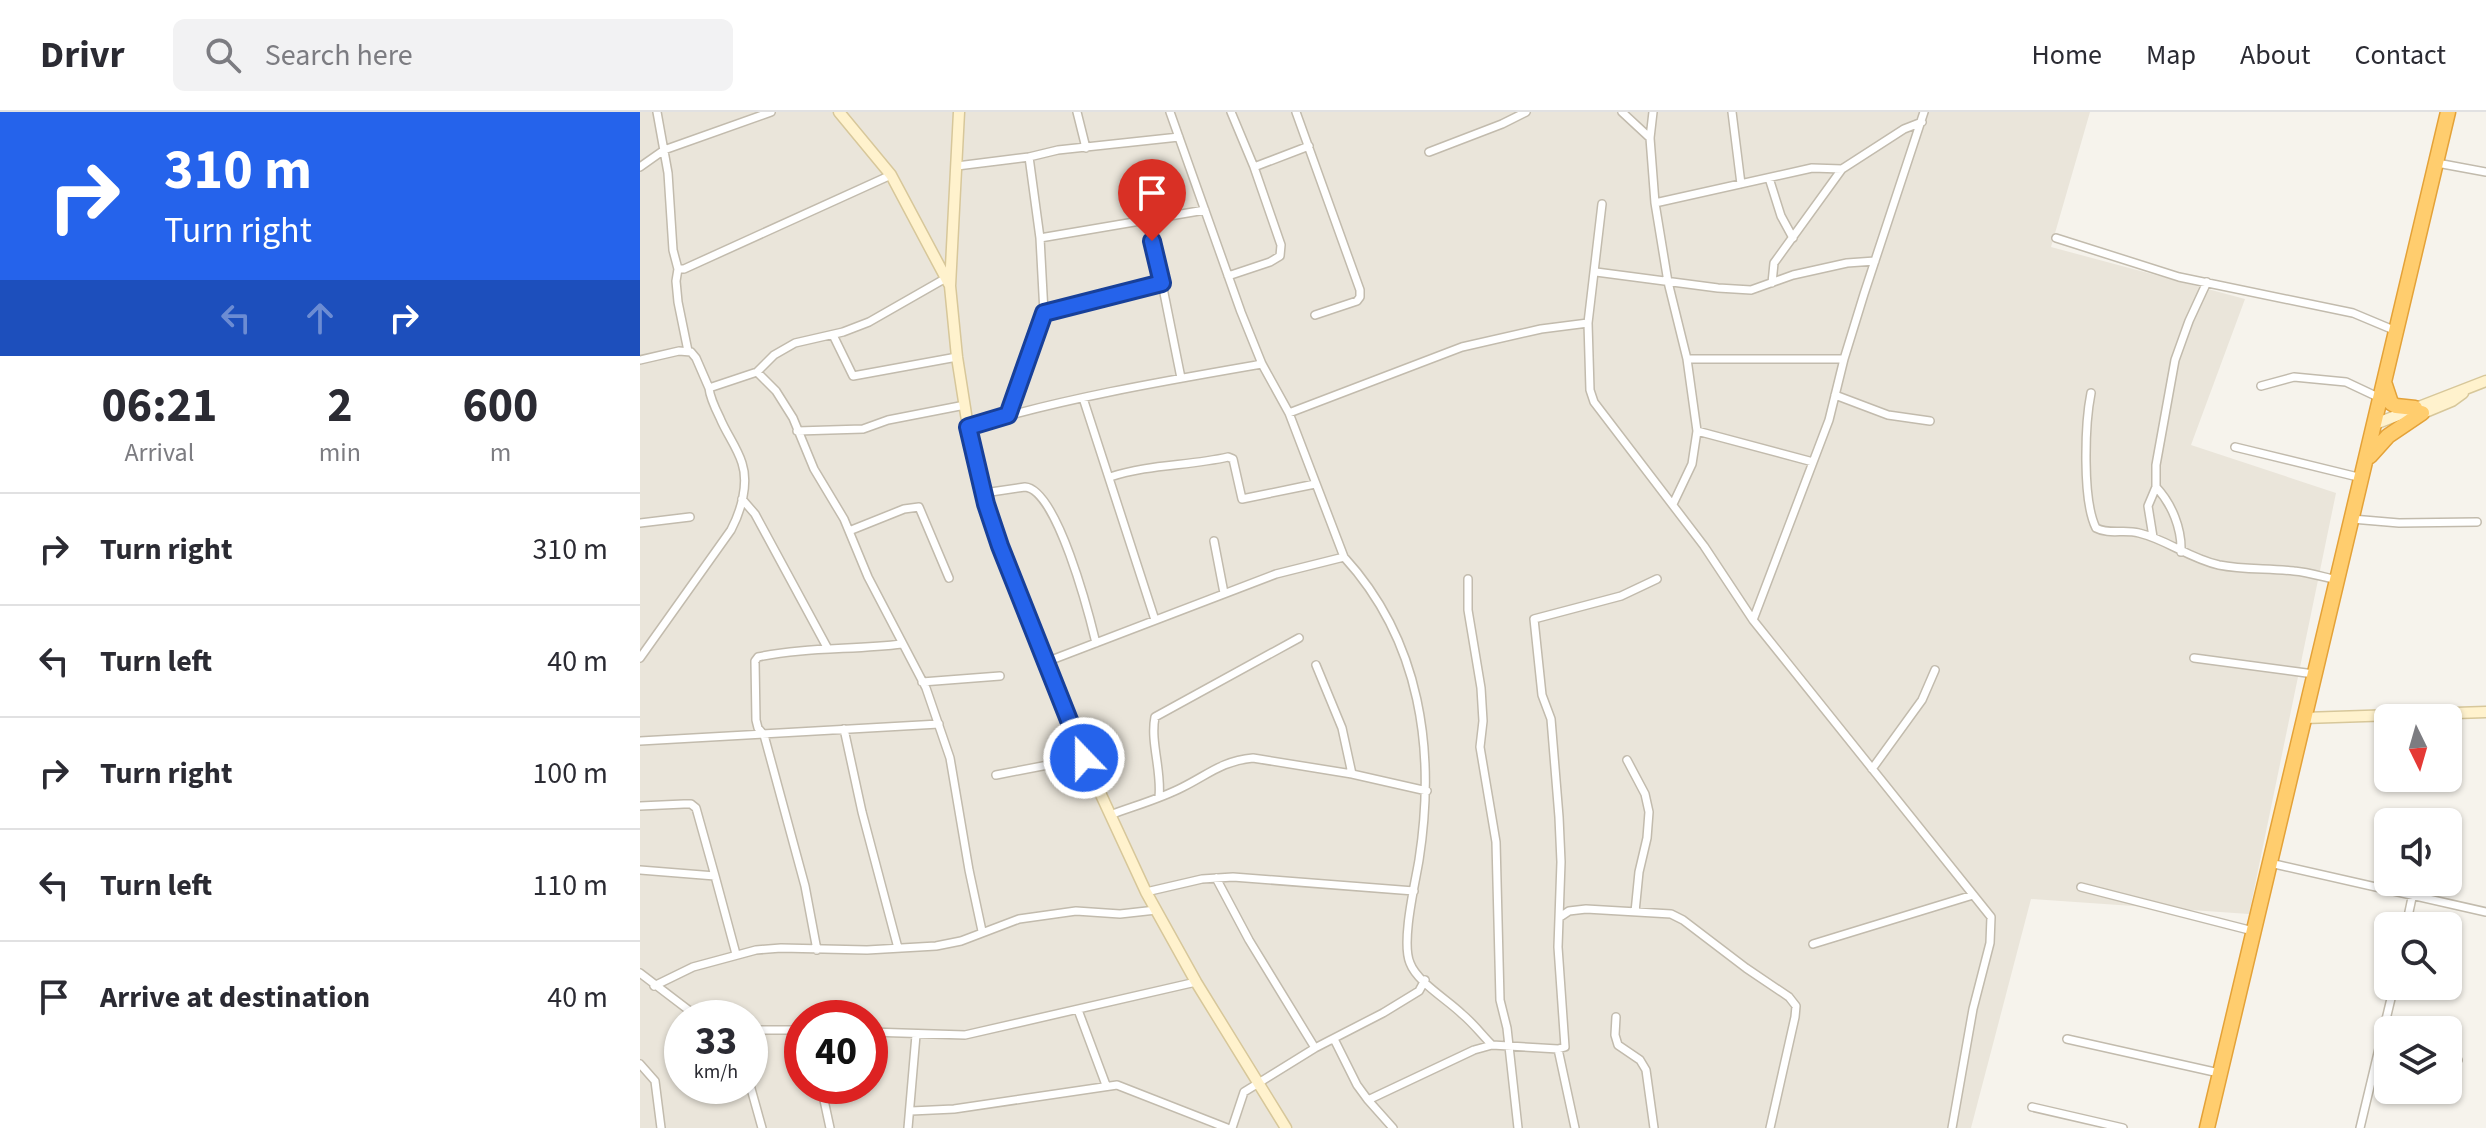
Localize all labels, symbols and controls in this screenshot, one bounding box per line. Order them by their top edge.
search box [173,19,733,91]
text: Drivr [40,28,125,82]
icon: search [201,33,245,77]
text: Search here [265,34,413,77]
text: Home [2031,35,2102,75]
text: Map [2146,35,2196,75]
text: About [2240,35,2311,75]
text: Contact [2355,35,2446,75]
text: 310 m [164,131,312,210]
icon: right [32,144,136,248]
pin [1118,159,1186,241]
icon: arrive [1130,171,1174,215]
text: Turn right [164,205,312,256]
icon: left [214,296,258,340]
icon: ahead [298,296,342,340]
icon: right [382,296,426,340]
text: 06:21 [101,372,217,440]
text: 2 [327,372,353,440]
text: 600 [462,372,538,440]
text: Arrival [124,434,194,471]
text: min [319,434,361,471]
text: m [490,434,511,471]
icon: right [32,527,76,571]
text: Turn right [100,528,232,571]
text: 310 m [532,528,608,571]
icon: left [32,639,76,683]
text: Turn left [100,640,212,683]
text: 40 m [547,640,608,683]
north arrow [2374,704,2462,792]
map controls [2374,704,2462,1104]
position arrow [1042,716,1126,800]
icon: right [32,751,76,795]
text: Turn right [100,752,232,795]
text: 100 m [532,752,608,795]
button: sound [2374,808,2462,896]
icon: left [32,863,76,907]
text: Turn left [100,864,212,907]
text: 110 m [532,864,608,907]
button: search [2374,912,2462,1000]
icon: arrive [32,975,76,1019]
text: Arrive at destination [100,976,370,1019]
text: 40 m [547,976,608,1019]
speed limit sign: 40 [784,1000,888,1104]
text: 33 [695,1013,737,1070]
button: layers [2374,1016,2462,1104]
text: km/h [694,1058,738,1086]

